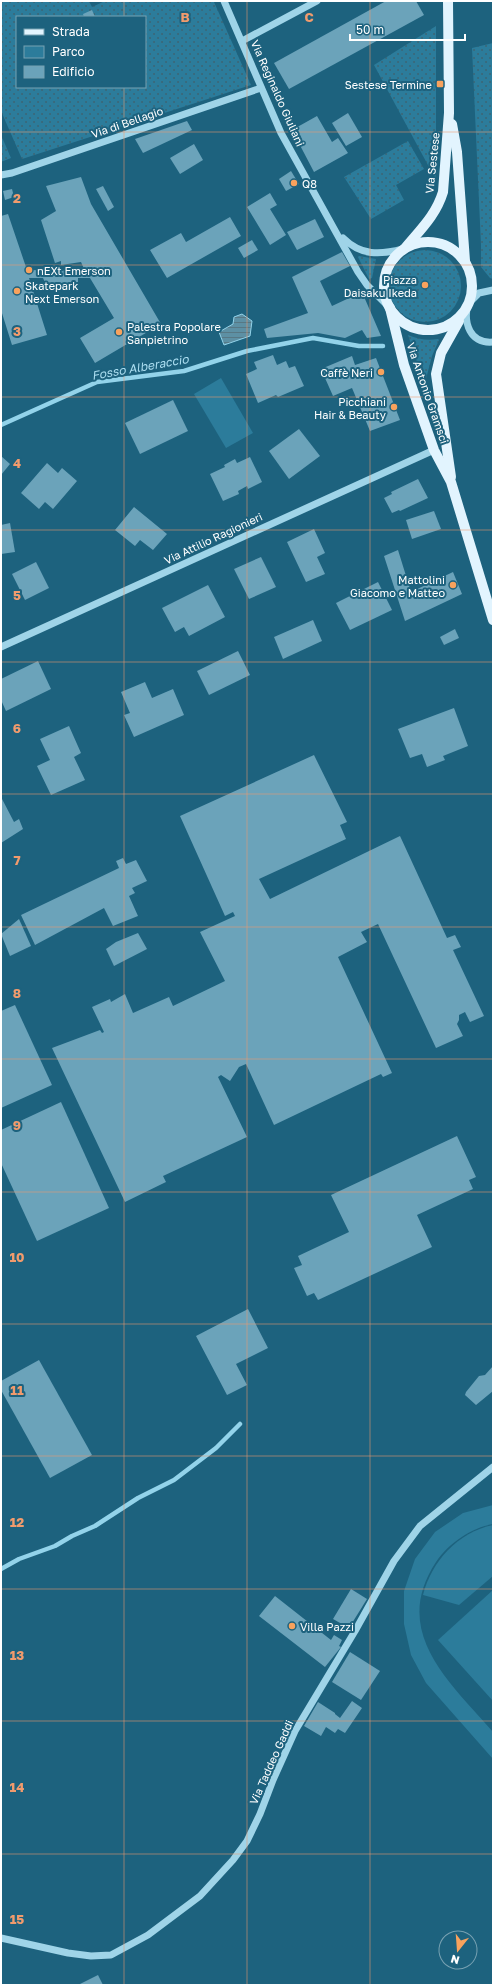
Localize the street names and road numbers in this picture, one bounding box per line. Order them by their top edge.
street label: Via Reginaldo Giuliani [249,38,307,148]
street label: Via di Bellagio [89,104,165,140]
street label: Via Sestese [422,132,442,194]
street label: Via Antonio Gramsci [405,341,451,445]
street label: Via Attilio Ragionieri [162,510,264,566]
street label: Via Taddeo Gaddi [247,1718,295,1806]

